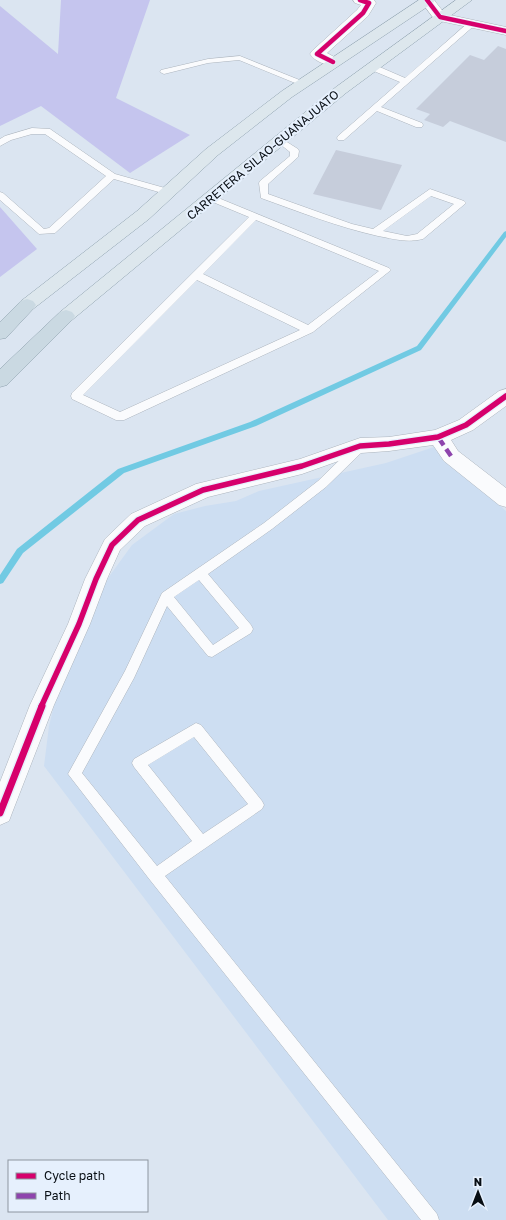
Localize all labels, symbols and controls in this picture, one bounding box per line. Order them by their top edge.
street label: CARRETERA SILAO-GUANAJUATO [184,86,342,223]
legend [8,1160,148,1212]
text: Cycle path [44,1168,105,1183]
north arrow [458,1172,498,1212]
text: N [474,1175,482,1188]
text: Path [44,1188,71,1203]

